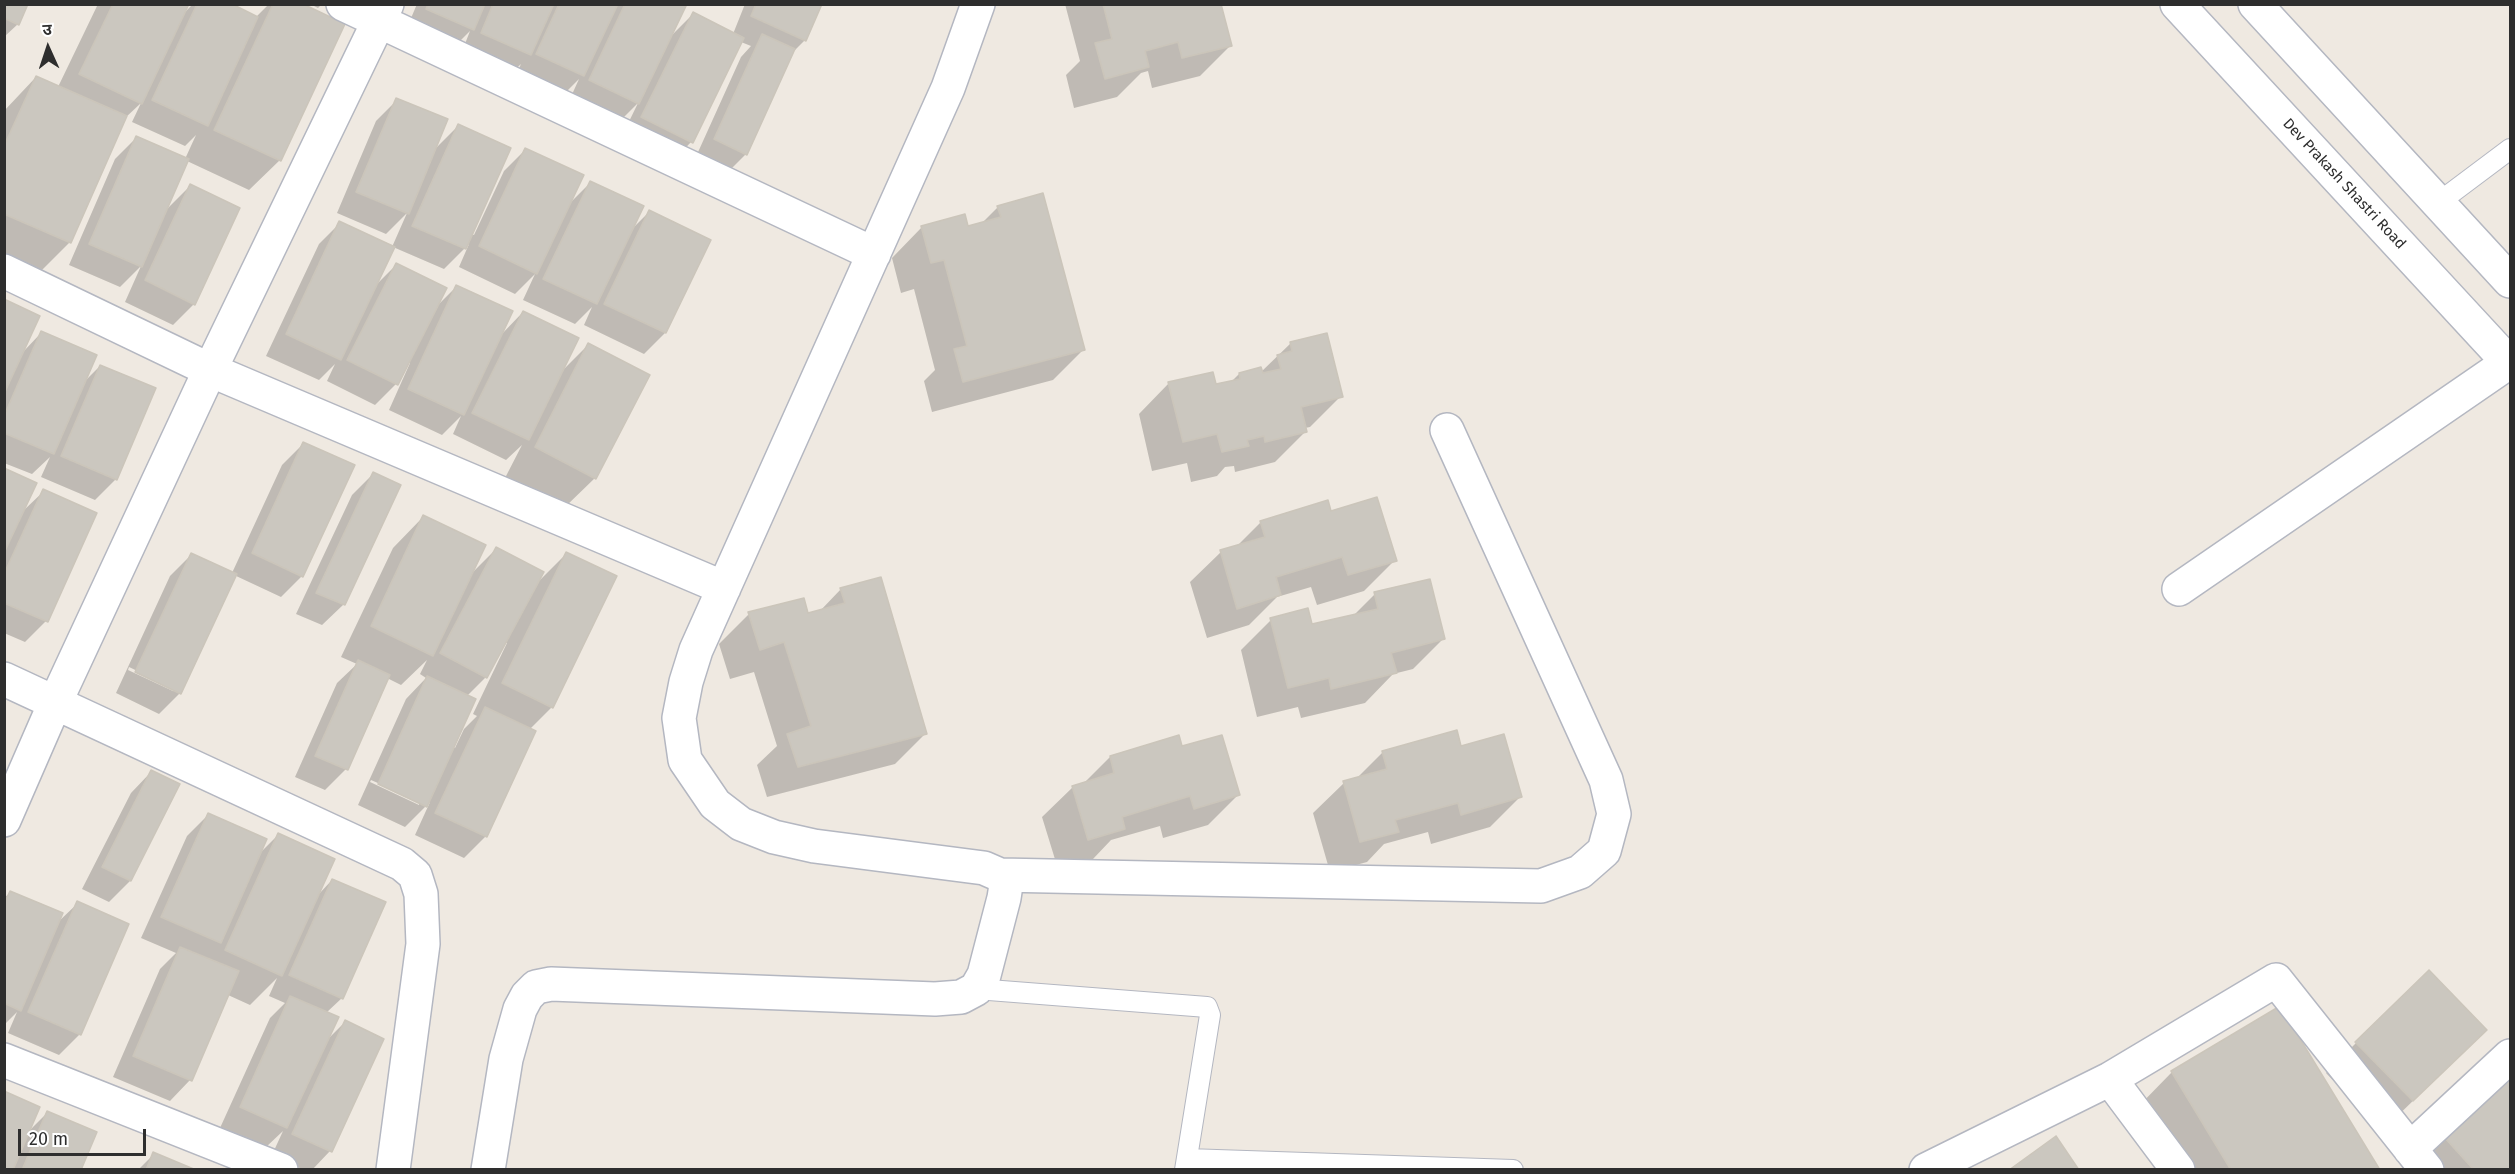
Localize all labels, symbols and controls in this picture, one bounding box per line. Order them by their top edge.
north arrow [18,18,78,78]
text: उ [42,20,52,39]
street label: Dev Prakash Shastri Road [2279,115,2409,253]
scale bar [21,1117,148,1155]
text: 20 m [29,1128,68,1150]

